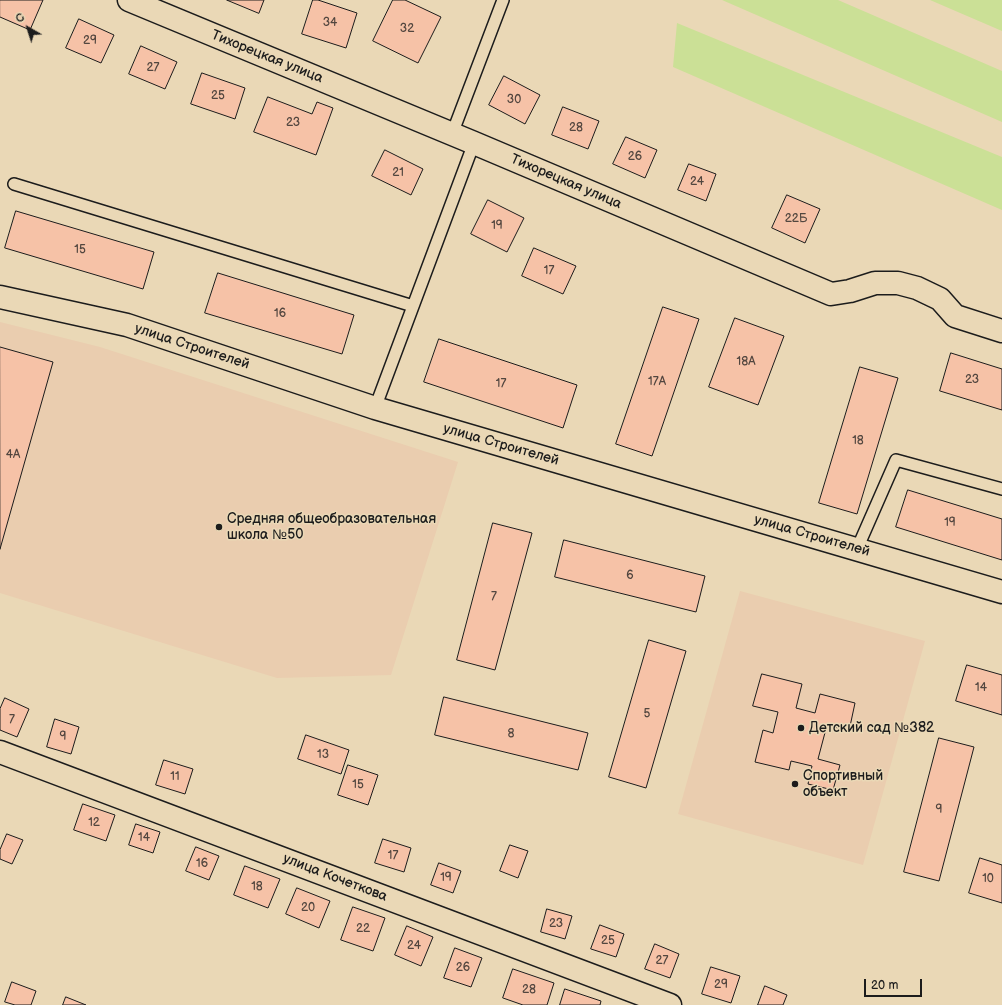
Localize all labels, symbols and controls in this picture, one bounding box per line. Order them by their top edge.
north arrow [8,8,48,48]
text: С [13,11,27,26]
house number: 34 [323,16,337,30]
house number: 32 [400,22,414,36]
street label: Тихорецкая улица [209,27,325,87]
house number: 29 [83,34,97,48]
house number: 27 [147,61,159,75]
house number: 25 [211,89,225,103]
house number: 30 [507,93,521,107]
house number: 23 [286,116,300,130]
house number: 28 [569,121,583,135]
house number: 26 [628,150,642,164]
street label: Тихорецкая улица [508,151,624,213]
house number: 21 [392,166,404,180]
house number: 24 [690,175,704,189]
house number: 22Б [785,212,807,226]
house number: 19 [491,219,503,233]
house number: 15 [74,243,86,257]
house number: 17 [544,264,554,278]
house number: 16 [274,307,286,321]
street label: улица Строителей [133,321,251,373]
house number: 18А [737,355,755,369]
house number: 23 [965,373,979,387]
house number: 17А [648,375,666,389]
house number: 17 [496,377,506,391]
street label: улица Строителей [441,420,561,470]
house number: 18 [852,434,864,448]
house number: 4А [6,448,20,462]
place label: Средняя общеобразовательная школа №50 [227,511,436,544]
street label: улица Строителей [752,511,872,561]
house number: 19 [944,516,956,530]
marker: Средняя общеобразовательная школа №50 [214,522,224,532]
house number: 6 [626,569,634,583]
house number: 7 [491,590,497,604]
house number: 14 [975,681,987,695]
house number: 5 [644,707,650,721]
house number: 7 [9,713,15,727]
place label: Детский сад №382 [809,720,934,736]
marker: Детский сад №382 [796,723,806,733]
house number: 8 [508,727,514,741]
house number: 9 [60,730,66,744]
house number: 13 [317,748,329,762]
place label: Спортивный объект [803,768,883,800]
house number: 11 [170,770,180,784]
house number: 15 [352,778,364,792]
marker: Спортивный объект [790,779,800,789]
house number: 9 [936,803,942,817]
house number: 12 [88,816,100,830]
house number: 14 [138,831,150,845]
house number: 17 [388,849,398,863]
street label: улица Кочеткова [280,850,390,906]
house number: 16 [196,857,208,871]
house number: 19 [440,871,452,885]
house number: 10 [982,872,994,886]
house number: 18 [251,880,263,894]
house number: 20 [301,901,315,915]
house number: 23 [549,917,563,931]
house number: 22 [356,922,370,936]
house number: 25 [601,934,615,948]
house number: 24 [407,939,421,953]
house number: 27 [656,954,668,968]
house number: 26 [456,961,470,975]
scale bar [866,971,924,997]
house number: 29 [714,978,728,992]
text: 20 m [871,978,898,993]
house number: 28 [522,983,536,997]

